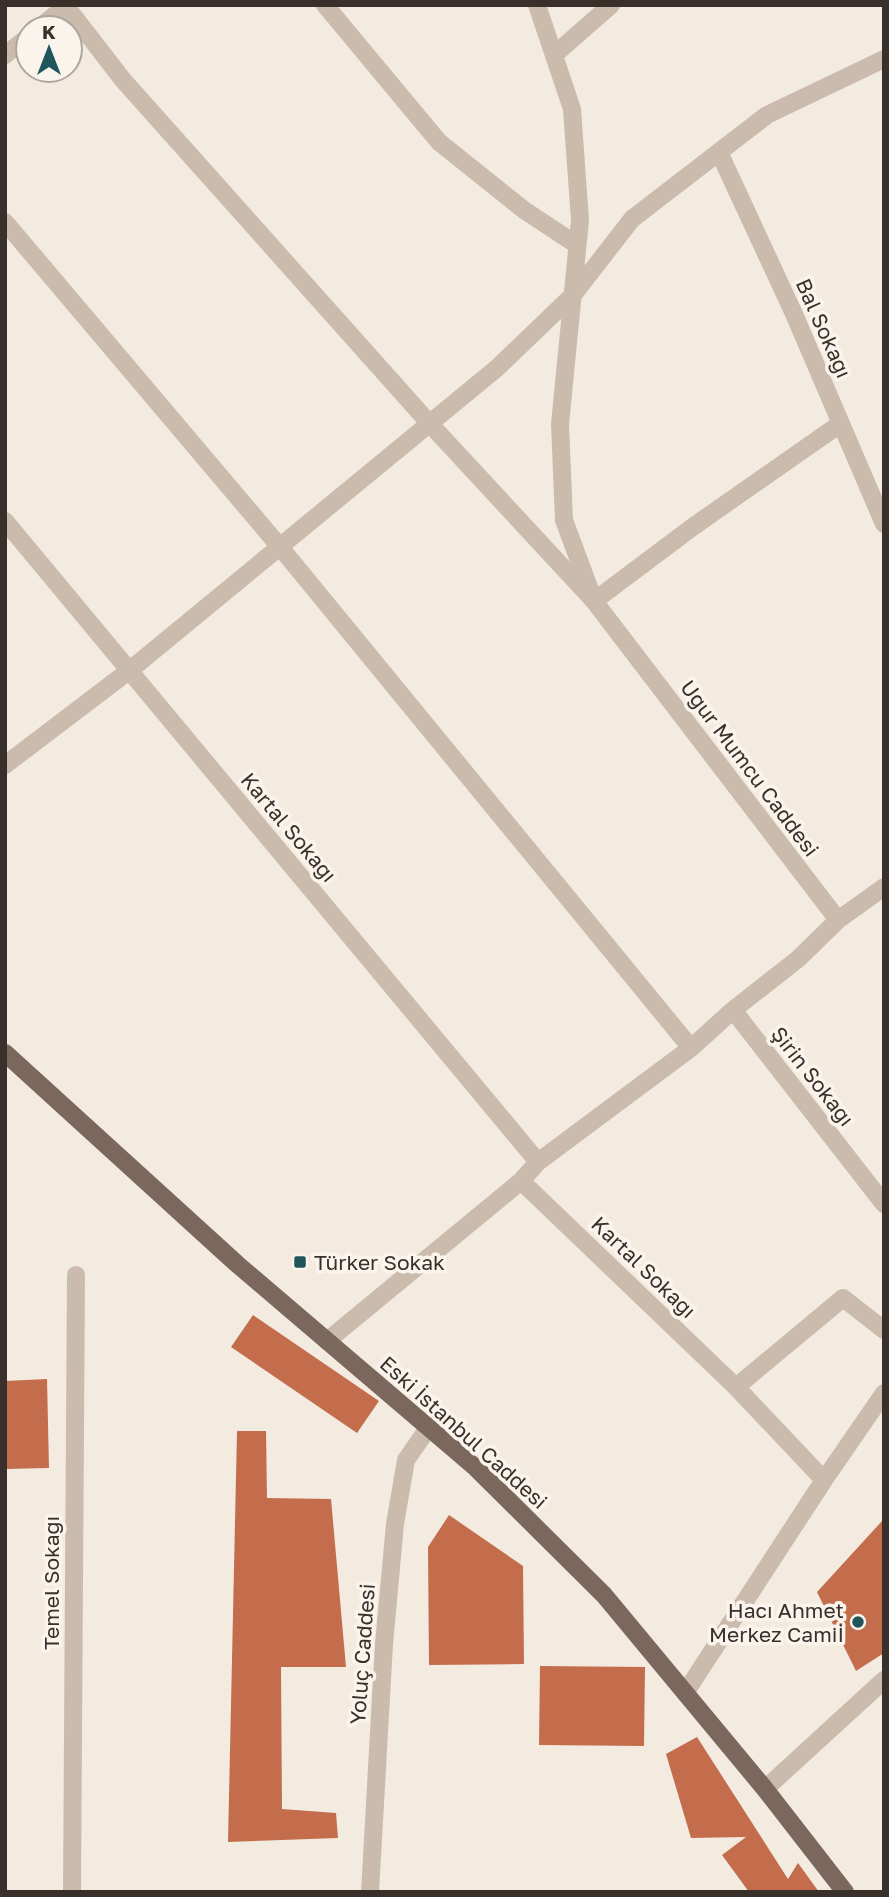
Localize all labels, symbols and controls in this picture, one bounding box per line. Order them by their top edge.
north arrow [14,14,84,84]
text: K [42,20,56,43]
street label: Bal Sokağı [791,274,857,382]
street label: Uğur Mumcu Caddesi [675,675,825,861]
street label: Kartal Sokağı [236,767,342,887]
street label: Şirin Sokağı [766,1021,860,1131]
street label: Kartal Sokağı [586,1211,702,1323]
place label: Türker Sokak [314,1249,445,1275]
marker: Türker Sokak [292,1254,308,1270]
street label: Eski İstanbul Caddesi [375,1350,553,1514]
street label: Temel Sokağı [38,1516,64,1650]
street label: Yoluç Caddesi [344,1583,380,1725]
place label: Hacı Ahmet Merkez Camiİ [709,1597,844,1647]
marker: Hacı Ahmet Merkez Camiİ [850,1614,866,1630]

